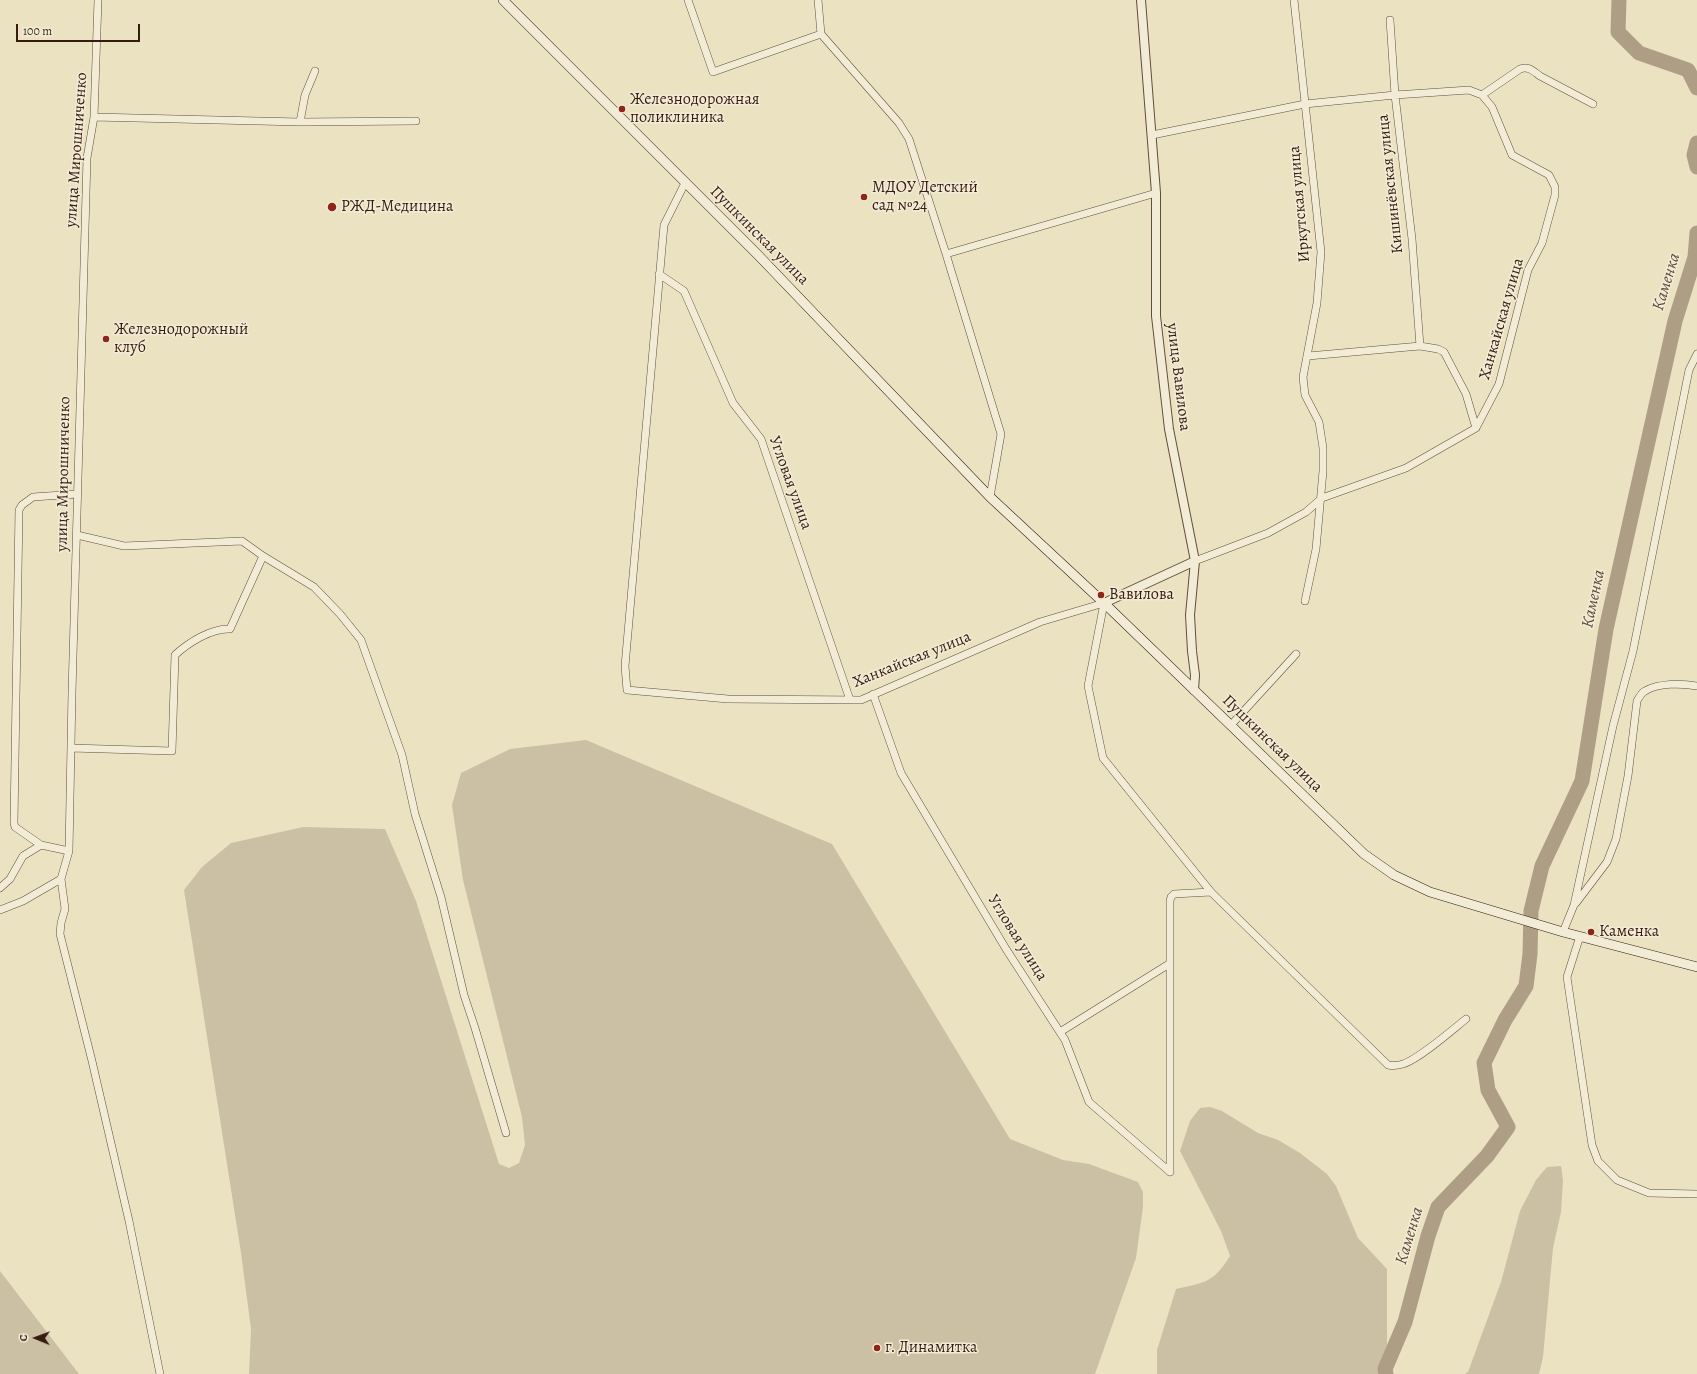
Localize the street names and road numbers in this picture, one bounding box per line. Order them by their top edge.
street label: улица Мирошниченко [62,72,92,228]
street label: Кишинёвская улица [1374,113,1408,255]
street label: Иркутская улица [1285,145,1315,263]
street label: Пушкинская улица [705,182,813,290]
street label: Ханкайская улица [1475,256,1529,382]
street label: улица Вавилова [1162,322,1194,432]
street label: улица Мирошниченко [53,396,75,552]
street label: Угловая улица [764,434,816,532]
street label: Ханкайская улица [850,628,974,692]
street label: Пушкинская улица [1218,691,1326,797]
street label: Угловая улица [983,891,1051,985]

